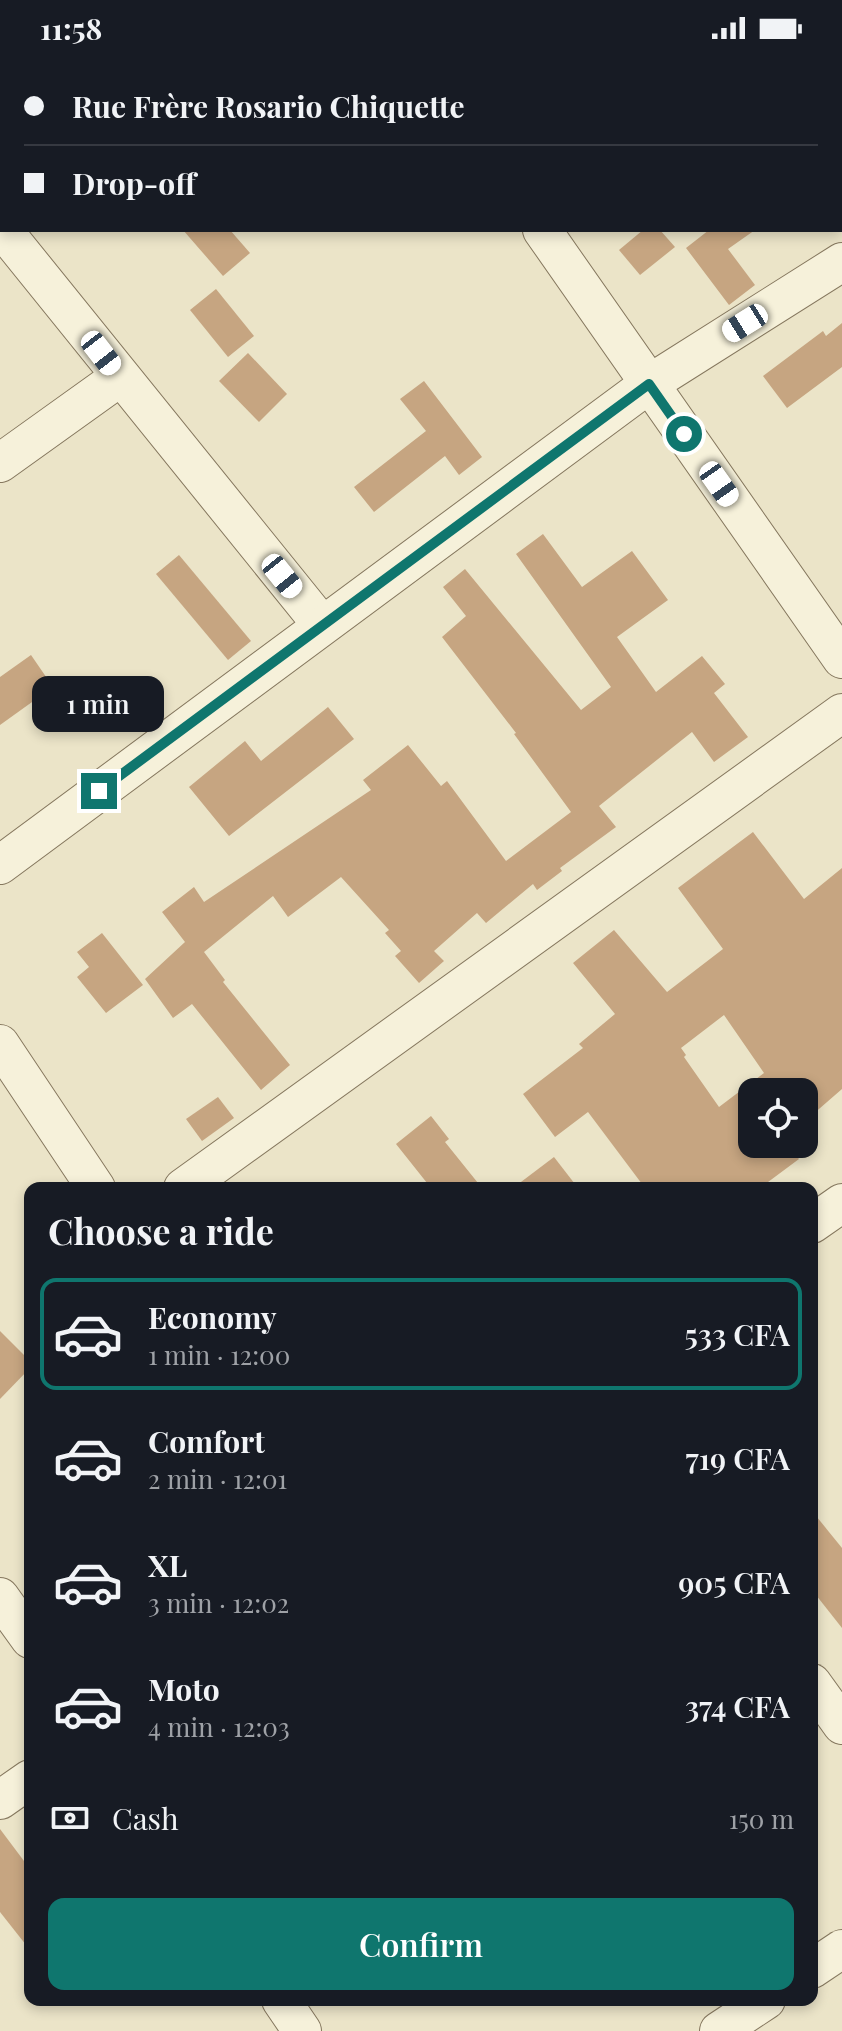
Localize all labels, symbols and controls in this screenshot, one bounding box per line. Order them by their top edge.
text: 11:58 [40,8,102,48]
text: Rue Frère Rosario Chiquette [72,86,465,126]
text: Drop-off [72,163,196,203]
car [718,300,772,346]
car [77,327,125,379]
route start [666,416,702,452]
car [695,457,743,511]
car [258,550,306,602]
callout: 1 min [33,675,165,731]
text: 1 min [66,686,130,721]
route end [81,773,117,809]
map controls [738,1078,818,1158]
button: locate [738,1078,818,1158]
text: Choose a ride [48,1206,274,1254]
text: Economy [148,1297,277,1337]
icon: car [52,1298,124,1370]
text: 533 CFA [684,1314,790,1354]
text: 1 min · 12:00 [148,1337,290,1372]
text: Comfort [148,1421,265,1461]
icon: car [52,1422,124,1494]
text: 719 CFA [685,1438,790,1478]
text: 2 min · 12:01 [148,1461,287,1496]
text: XL [148,1545,187,1585]
icon: car [52,1546,124,1618]
text: 905 CFA [678,1562,790,1602]
text: 3 min · 12:02 [148,1585,289,1620]
text: Moto [148,1669,220,1709]
icon: car [52,1670,124,1742]
text: 374 CFA [685,1686,790,1726]
text: 4 min · 12:03 [148,1709,290,1744]
icon: cash [48,1796,92,1840]
text: Cash [112,1798,179,1838]
text: 150 m [729,1801,794,1836]
button: Confirm [48,1898,794,1990]

